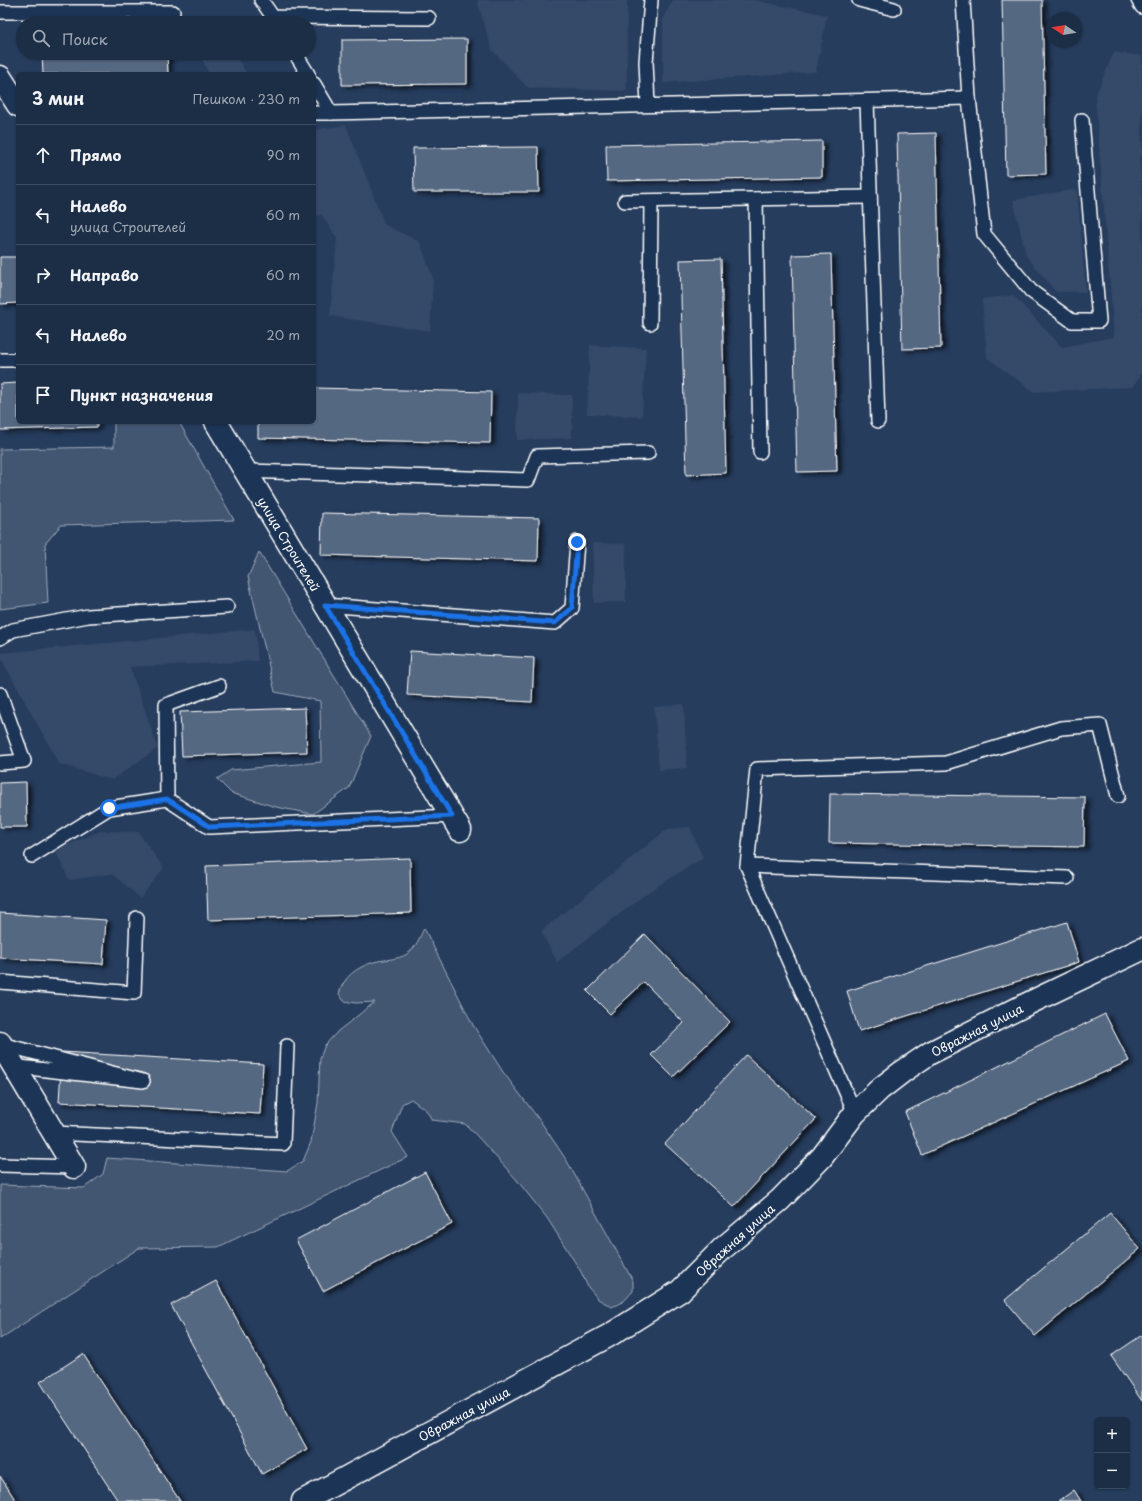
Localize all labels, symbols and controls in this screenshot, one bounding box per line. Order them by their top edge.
north arrow [1046,12,1082,48]
search box [16,16,316,60]
icon: search [30,27,52,49]
text: Поиск [62,27,108,50]
text: 3 мин [32,85,84,111]
text: Пешком · 230 m [192,89,300,108]
text: Прямо [70,143,121,166]
icon: ahead [32,144,54,166]
text: 90 m [267,145,300,164]
text: Налево [70,194,127,217]
icon: left [32,204,54,226]
text: 60 m [266,205,300,224]
text: улица Строителей [70,217,186,236]
text: Направо [70,263,139,286]
icon: right [32,264,54,286]
text: 60 m [266,265,300,284]
text: Налево [70,323,127,346]
icon: left [32,324,54,346]
text: 20 m [266,325,300,344]
text: Пункт назначения [70,383,213,406]
icon: arrive [32,384,54,406]
street label: улица Строителей [254,493,324,595]
route end [568,533,586,551]
route start [100,799,118,817]
street label: Овражная улица [928,999,1026,1061]
street label: Овражная улица [691,1199,779,1280]
street label: Овражная улица [415,1382,513,1446]
map controls [1094,1417,1130,1489]
button: + [1094,1417,1130,1453]
button: − [1094,1453,1130,1489]

